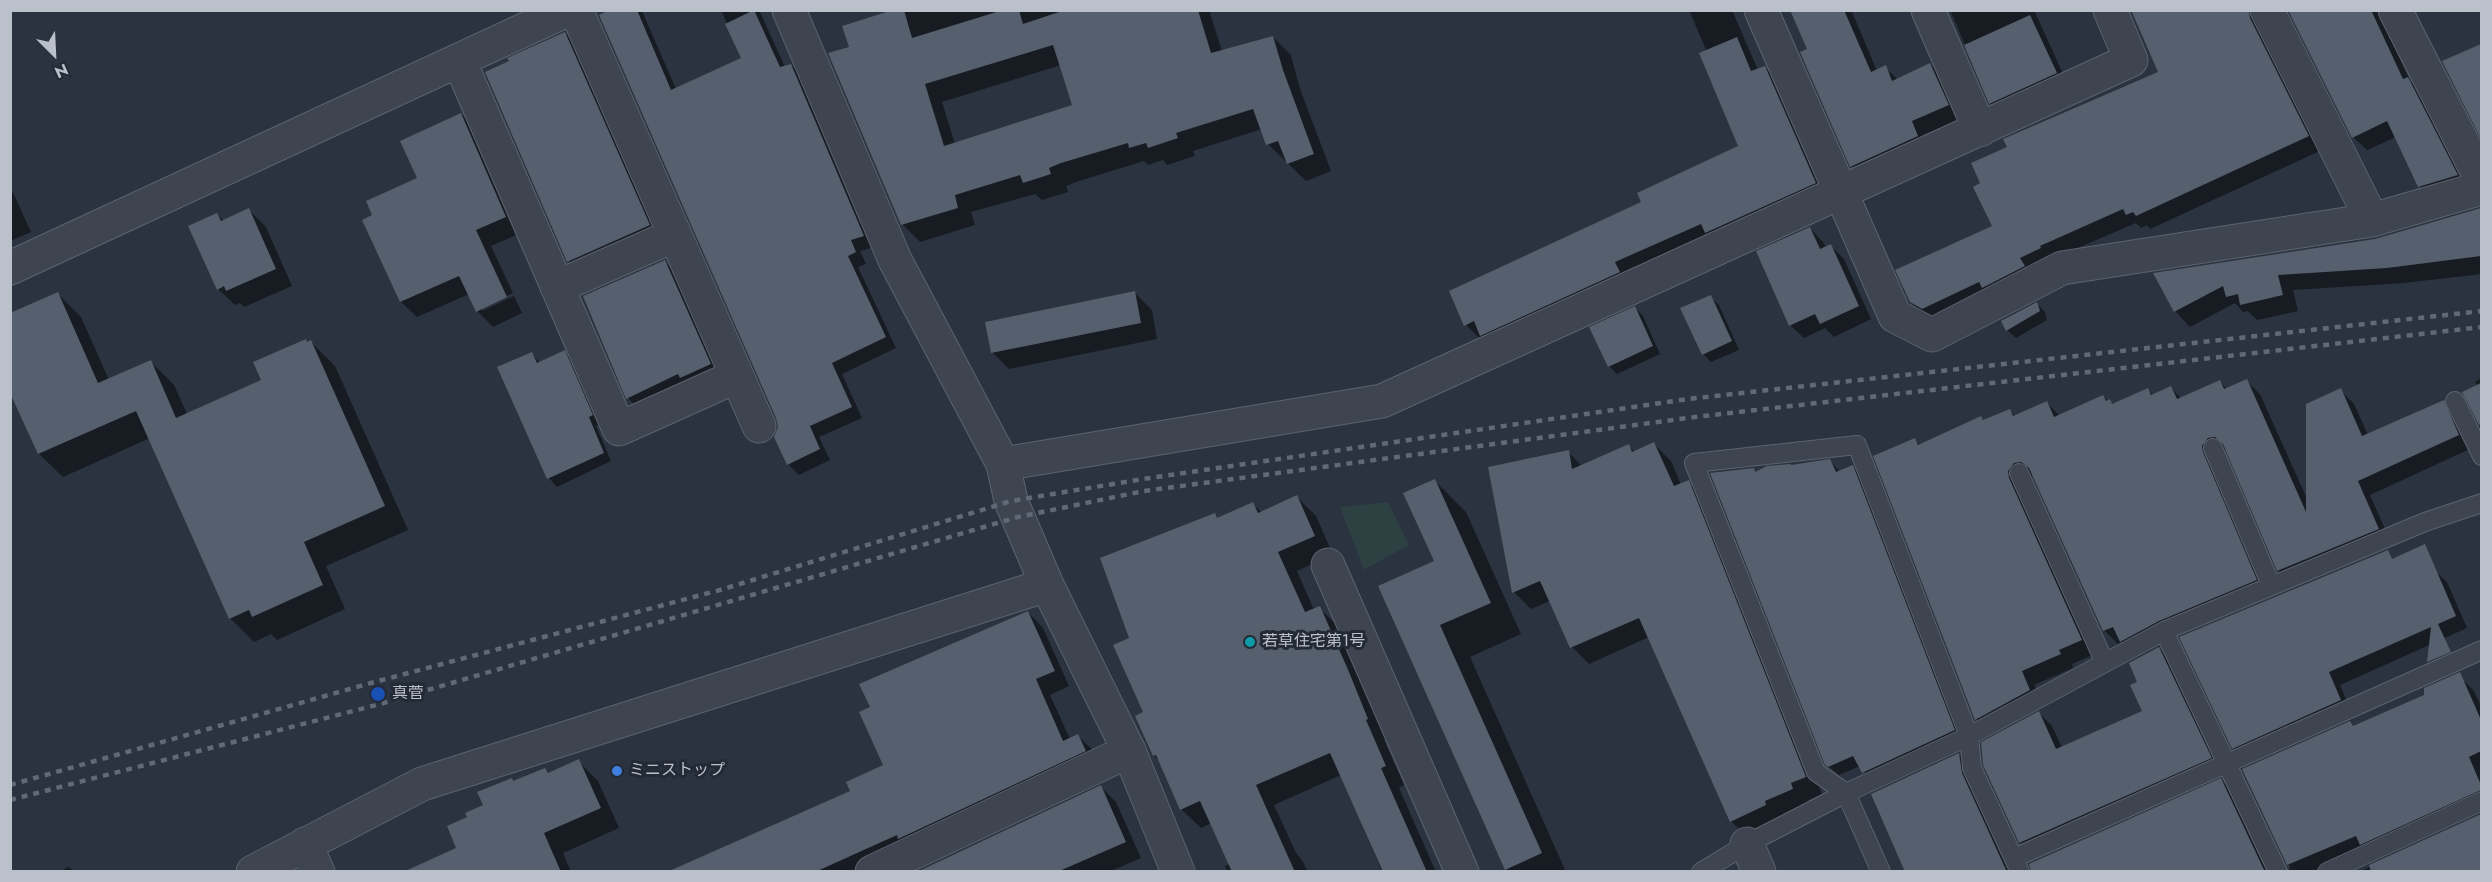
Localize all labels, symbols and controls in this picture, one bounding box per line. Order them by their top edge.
north arrow [24,24,84,84]
text: N [51,58,72,84]
place label: 若草住宅第1号 [1262,632,1365,652]
marker: 若草住宅第1号 [1243,635,1257,649]
place label: 真菅 [392,684,424,704]
marker: 真菅 [369,685,387,703]
place label: ミニストップ [629,761,725,781]
marker: ミニストップ [610,764,624,778]

